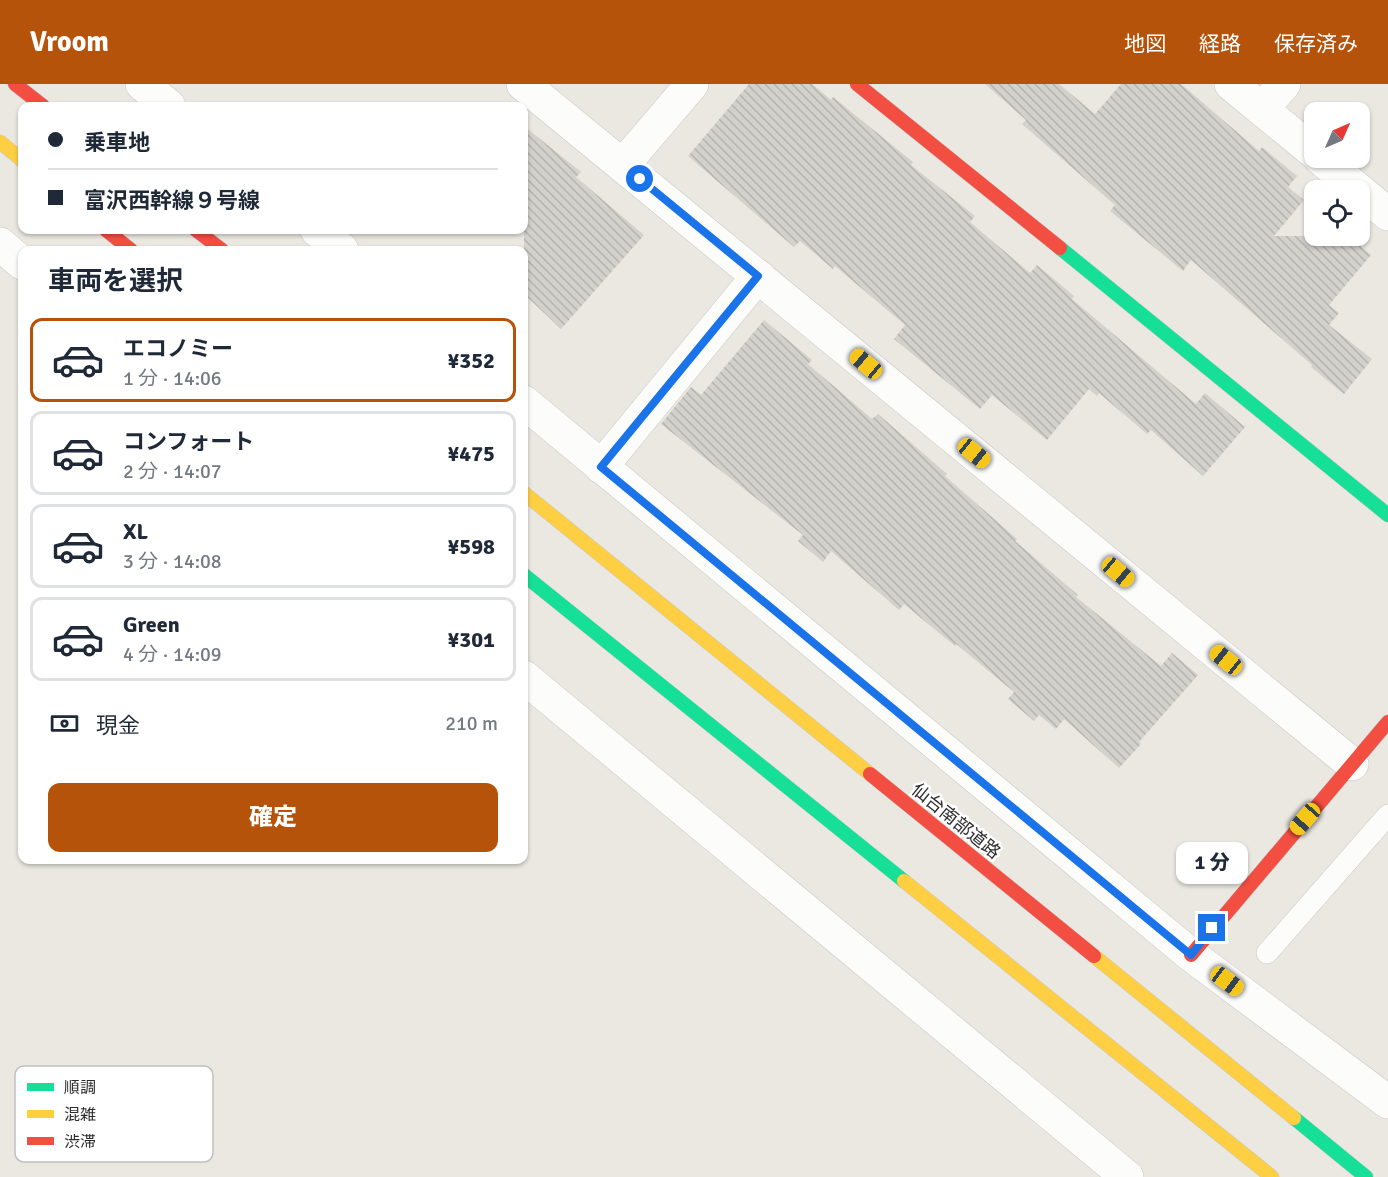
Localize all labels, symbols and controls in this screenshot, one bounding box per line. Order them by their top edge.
text: Vroom [30,25,109,59]
text: 地図 [1124,31,1166,57]
text: 経路 [1199,31,1241,57]
text: 保存済み [1274,31,1358,57]
north arrow [1304,102,1370,168]
map controls [1304,102,1370,246]
text: 乗車地 [84,129,150,156]
route start [626,165,653,192]
button: locate [1304,180,1370,246]
text: 富沢西幹線９号線 [84,187,260,214]
text: 車両を選択 [48,265,183,298]
icon: car [51,333,105,387]
text: エコノミー [123,335,233,362]
car [846,346,886,382]
text: ¥352 [447,347,495,374]
text: 1 分 · 14:06 [123,366,222,391]
icon: car [51,426,105,480]
text: コンフォート [123,428,254,455]
car [954,435,994,471]
text: ¥475 [447,440,495,467]
text: 2 分 · 14:07 [123,459,222,484]
text: XL [123,518,148,545]
icon: car [51,519,105,573]
text: ¥598 [447,533,495,560]
text: 3 分 · 14:08 [123,549,222,574]
car [1098,554,1138,590]
text: Green [123,611,180,638]
icon: car [51,612,105,666]
text: ¥301 [447,626,495,653]
text: 4 分 · 14:09 [123,642,222,667]
car [1206,642,1246,678]
icon: cash [48,707,81,740]
text: 210 m [445,711,498,736]
text: 現金 [96,712,140,739]
street label: 仙台南部道路 [907,778,1005,864]
button: 確定 [48,783,498,852]
car [1286,800,1324,838]
callout: 1 分 [1176,841,1248,883]
text: 1 分 [1194,850,1230,875]
route end [1198,914,1225,941]
car [1207,963,1247,999]
legend [15,1066,213,1162]
text: 順調 [64,1078,96,1098]
text: 混雑 [64,1105,96,1125]
text: 渋滞 [64,1132,96,1152]

